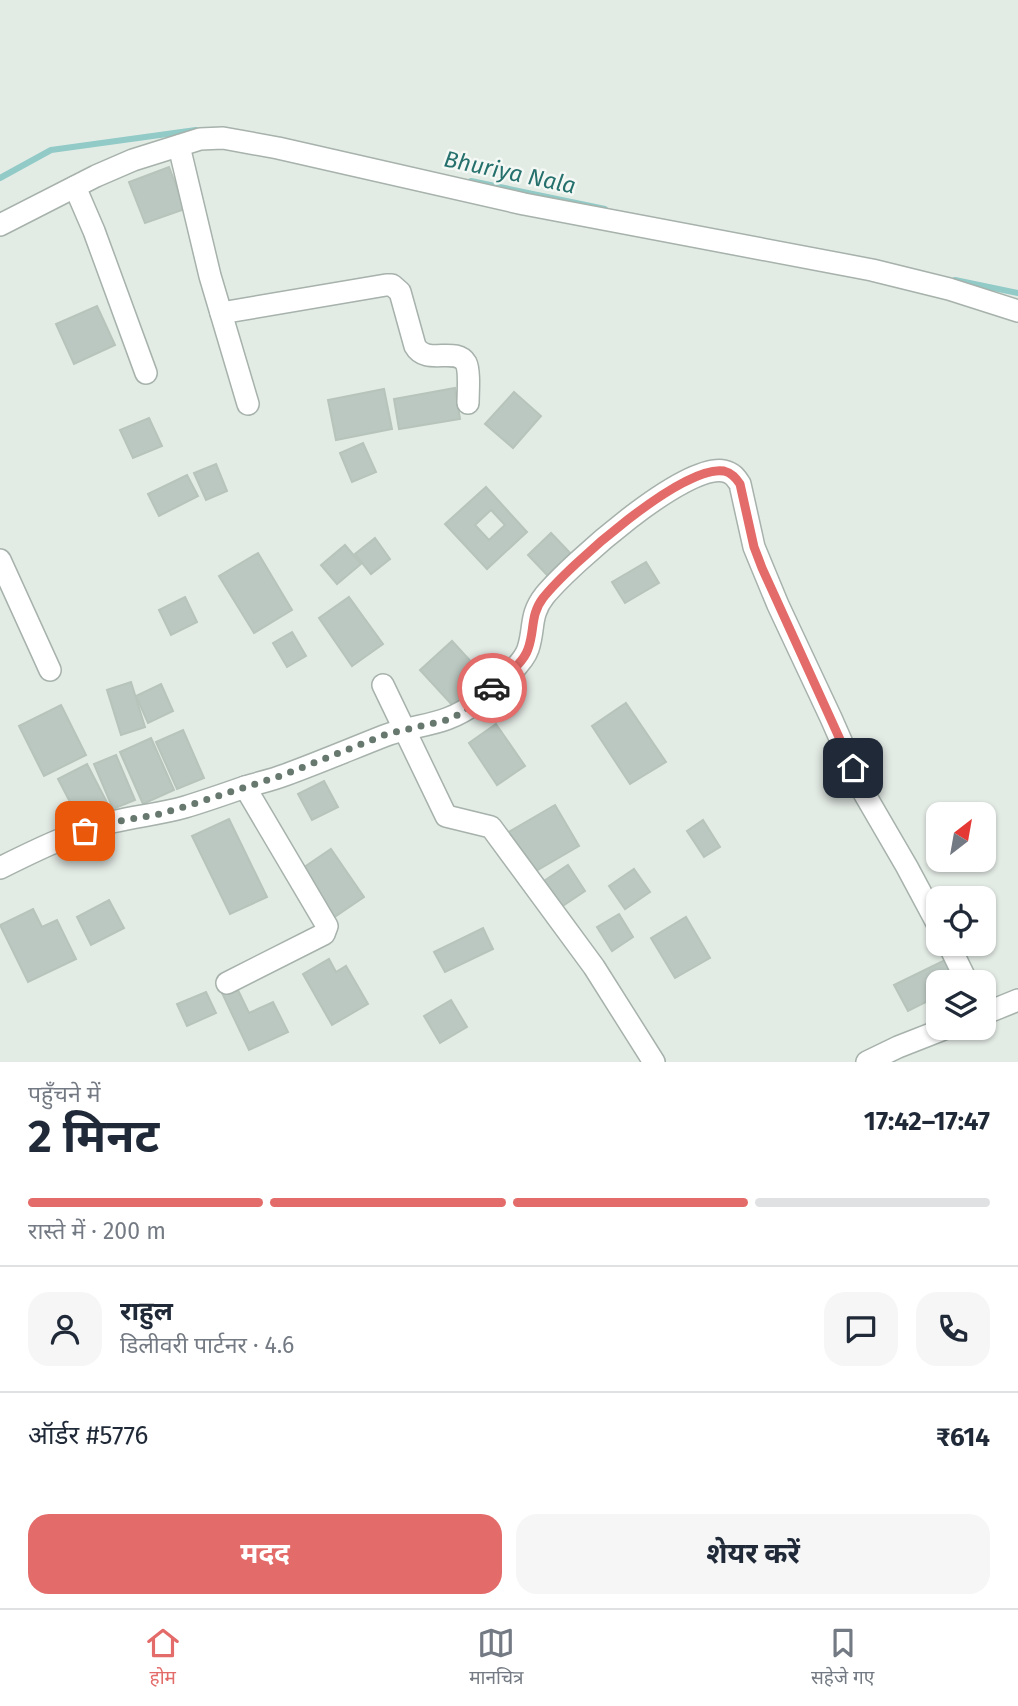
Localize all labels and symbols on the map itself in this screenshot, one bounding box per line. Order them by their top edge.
water label: Bhuriya Nala [442,144,578,200]
courier [457,653,527,723]
pin [823,738,883,798]
pin [55,801,115,861]
north arrow [926,802,996,872]

